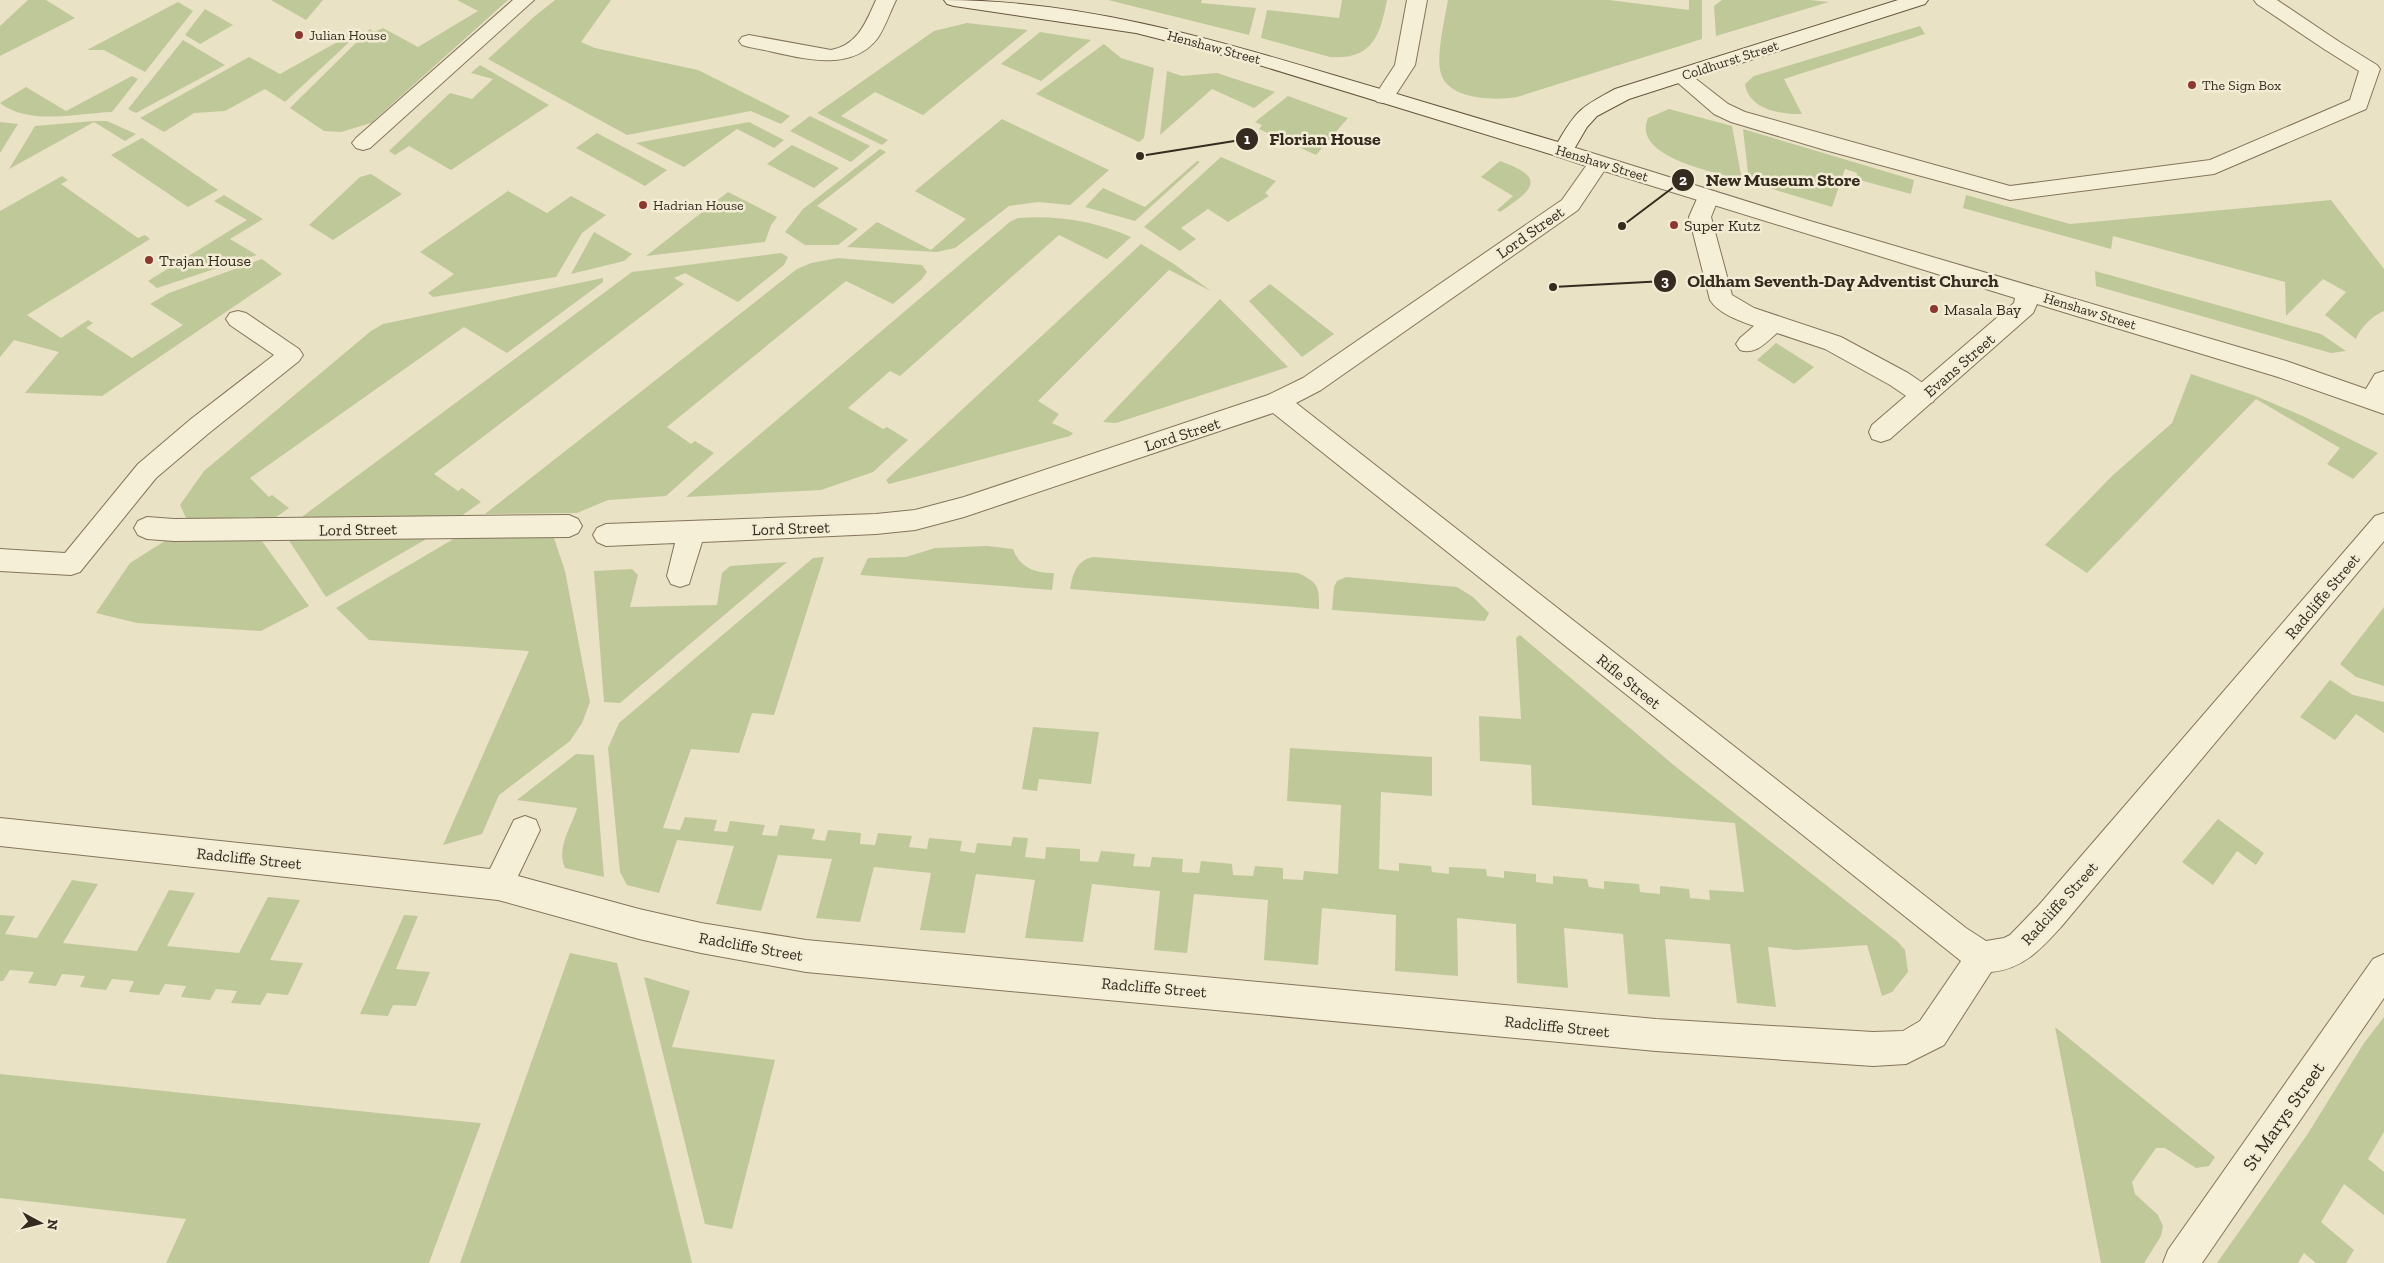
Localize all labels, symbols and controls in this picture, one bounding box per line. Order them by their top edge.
place label: Julian House [309,27,387,44]
street label: Henshaw Street [1165,27,1263,68]
marker: Julian House [293,29,305,41]
street label: Coldhurst Street [1680,37,1781,84]
place label: The Sign Box [2202,77,2281,94]
marker: The Sign Box [2186,79,2198,91]
callout: Florian House [1234,122,1391,155]
text: Florian House [1269,128,1381,150]
text: 1 [1244,130,1250,148]
street label: Henshaw Street [1554,141,1651,186]
callout: New Museum Store [1671,164,1871,197]
text: New Museum Store [1706,169,1861,191]
text: 2 [1679,171,1687,189]
place label: Hadrian House [653,197,744,214]
marker: Hadrian House [637,199,649,211]
street label: Lord Street [1493,202,1568,263]
place label: Super Kutz [1684,216,1760,235]
marker: Super Kutz [1668,219,1680,231]
place label: Trajan House [159,251,251,270]
marker: Trajan House [143,254,155,266]
callout: Oldham Seventh-Day Adventist Church [1652,264,2010,297]
text: Oldham Seventh-Day Adventist Church [1687,270,1999,292]
text: 3 [1661,272,1669,290]
street label: Henshaw Street [2042,289,2139,334]
place label: Masala Bay [1944,300,2022,319]
marker: Masala Bay [1928,303,1940,315]
street label: Evans Street [1920,330,1999,401]
street label: Lord Street [1142,413,1222,456]
street label: Lord Street [752,518,830,539]
street label: Lord Street [319,519,397,540]
street label: Radcliffe Street [2281,550,2364,643]
street label: Rifle Street [1593,650,1665,713]
street label: Radcliffe Street [195,844,302,873]
street label: Radcliffe Street [2017,858,2102,949]
street label: Radcliffe Street [697,928,805,965]
street label: Radcliffe Street [1101,973,1207,1002]
street label: Radcliffe Street [1503,1012,1610,1041]
street label: St Marys Street [2237,1058,2329,1175]
north arrow [15,1198,65,1248]
text: N [43,1218,61,1231]

